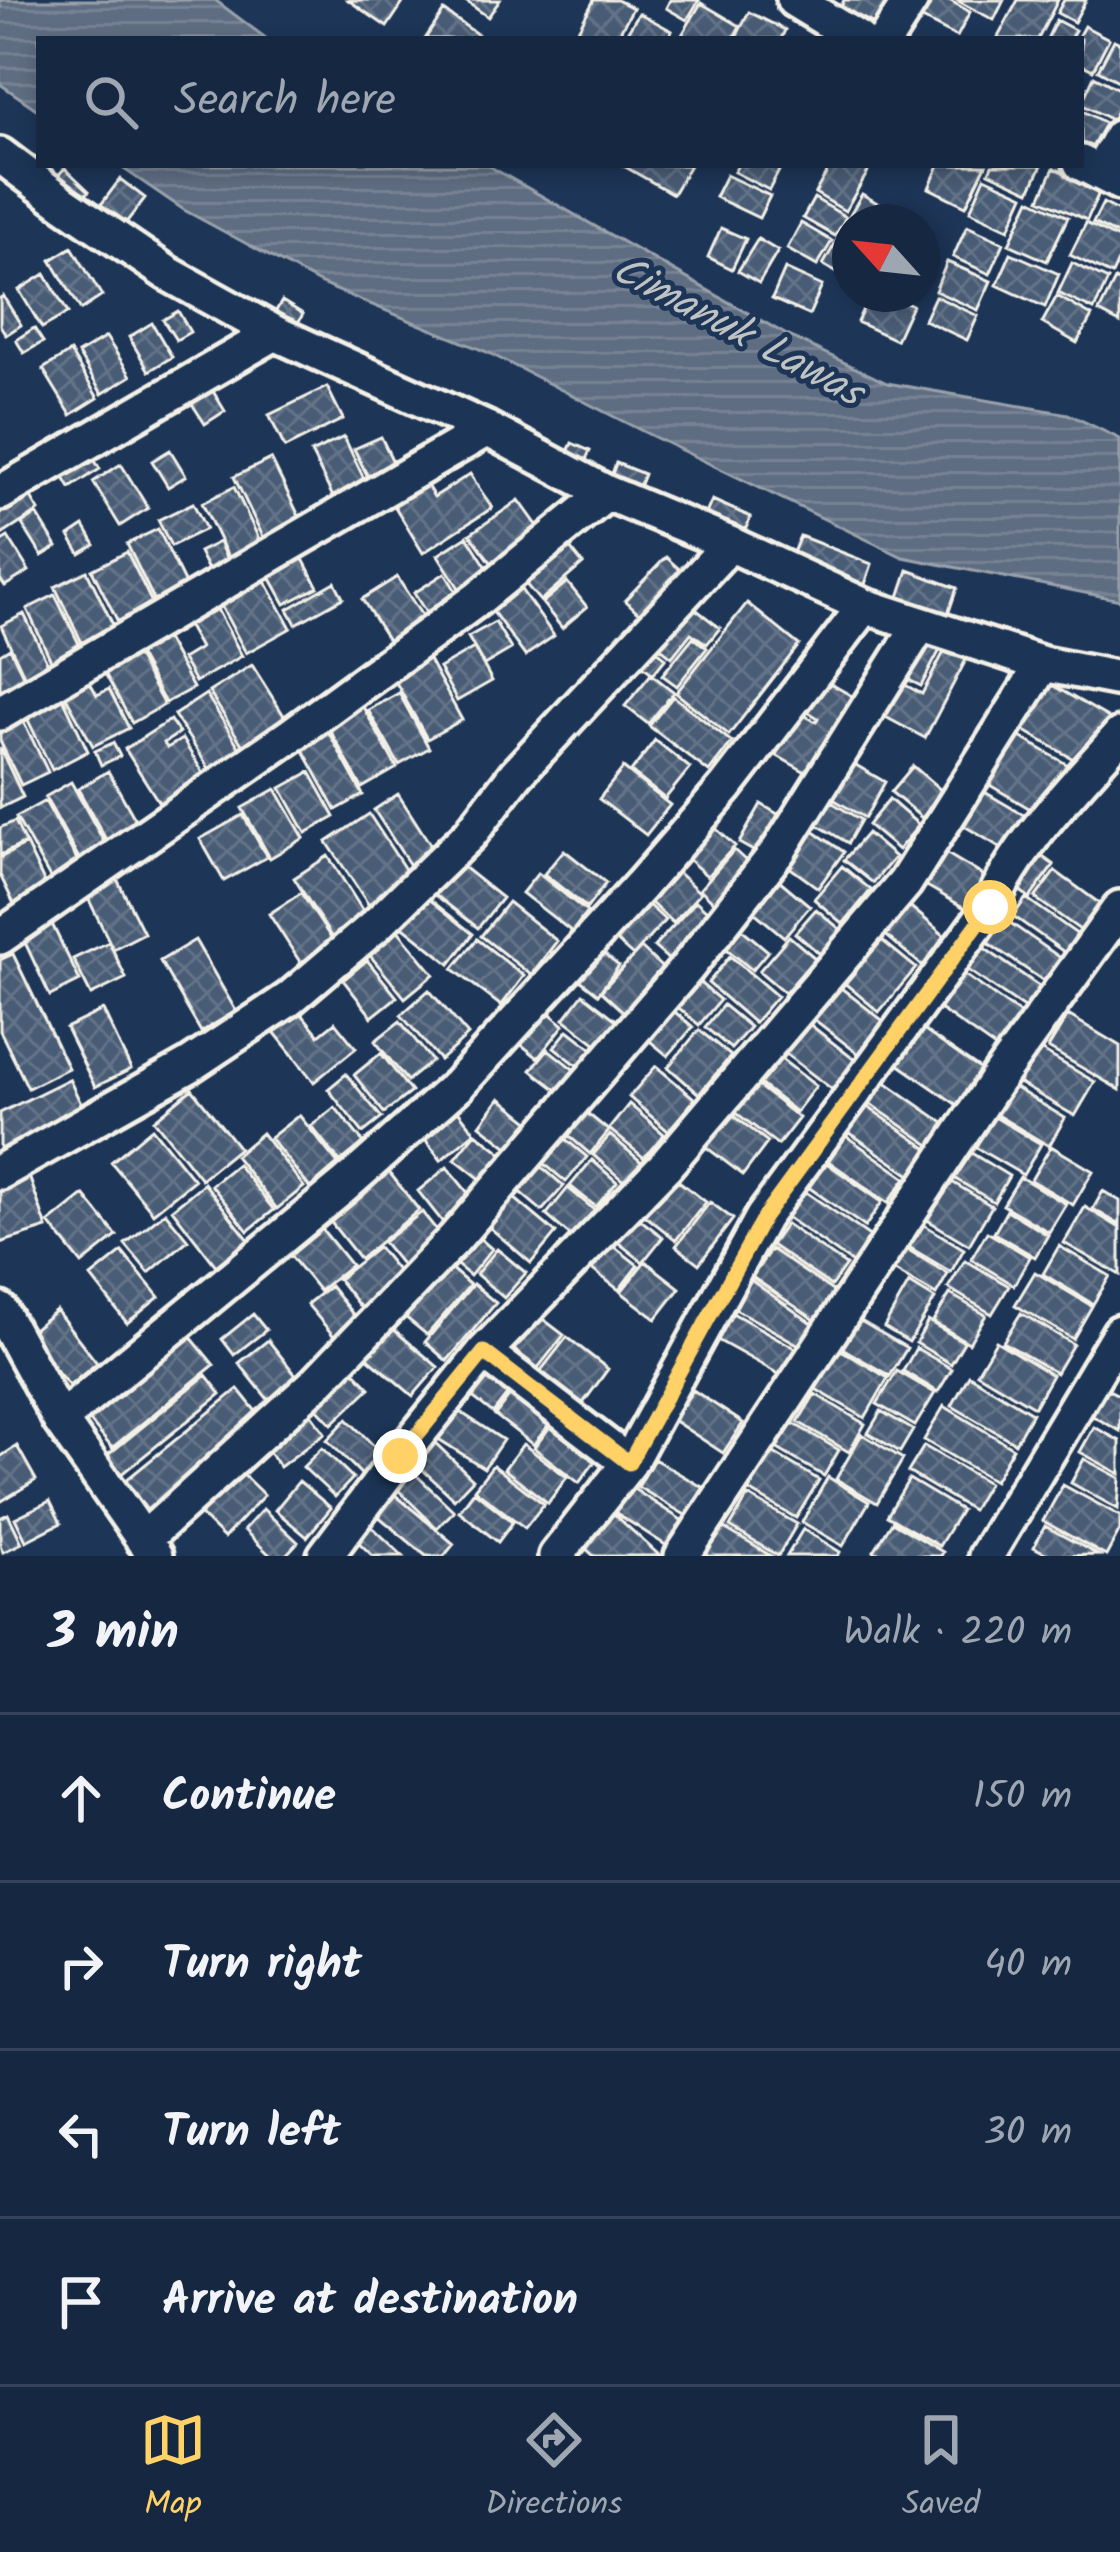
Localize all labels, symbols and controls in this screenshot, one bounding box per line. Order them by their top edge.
search box [36,36,1084,168]
text: Search here [174,66,396,138]
icon: search [78,69,144,135]
north arrow [832,204,940,312]
water label: Cimanuk Lawas [599,238,878,428]
route start [963,880,1017,934]
route end [373,1429,427,1483]
text: 3 min [48,1594,179,1675]
text: Walk · 220 m [843,1603,1072,1665]
text: Continue [162,1762,336,1834]
icon: ahead [48,1765,114,1831]
text: 150 m [973,1767,1072,1829]
text: Turn right [162,1930,362,2002]
icon: right [48,1933,114,1999]
text: 40 m [984,1935,1072,1997]
text: Turn left [162,2098,341,2170]
icon: left [48,2101,114,2167]
text: 30 m [984,2103,1072,2165]
text: Arrive at destination [162,2266,578,2338]
icon: arrive [48,2269,114,2335]
tab: Map [140,2407,206,2532]
tab: Directions [485,2407,622,2532]
tab: Saved [902,2407,980,2532]

